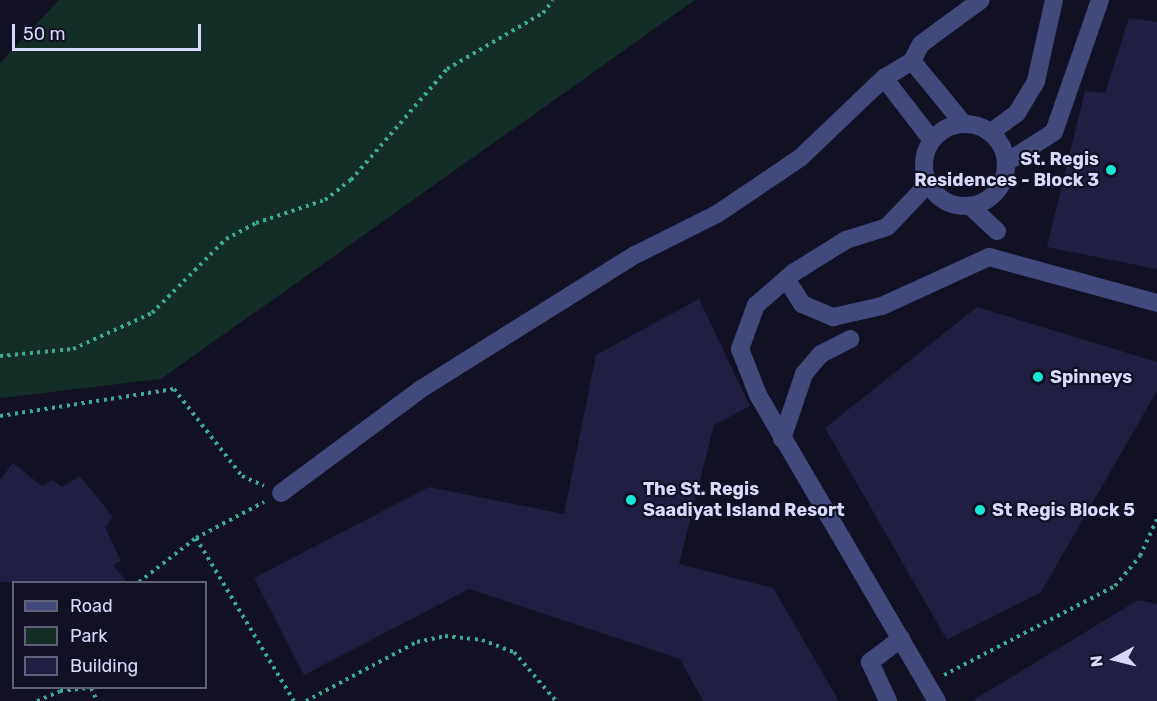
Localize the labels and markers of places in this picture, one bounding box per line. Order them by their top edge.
place label: St. Regis Residences - Block 3 [914,149,1099,192]
marker: St. Regis Residences - Block 3 [1104,163,1118,177]
place label: Spinneys [1050,366,1132,388]
marker: Spinneys [1031,370,1045,384]
place label: The St. Regis Saadiyat Island Resort [643,479,845,522]
marker: The St. Regis Saadiyat Island Resort [624,493,638,507]
place label: St Regis Block 5 [992,499,1135,521]
marker: St Regis Block 5 [973,503,987,517]

